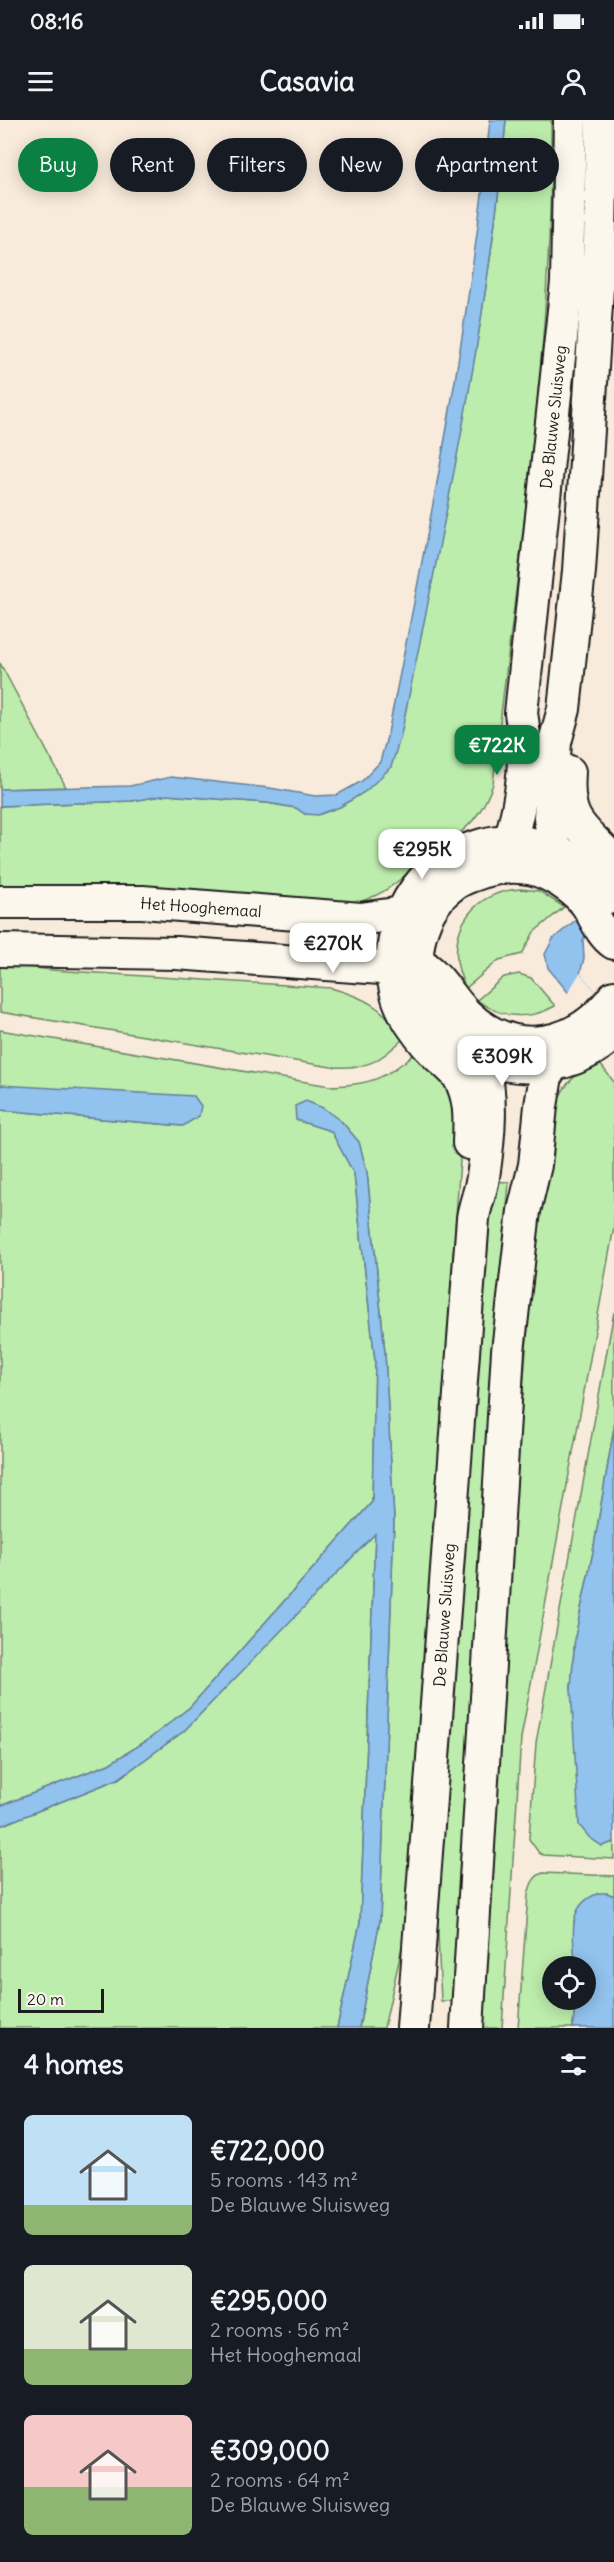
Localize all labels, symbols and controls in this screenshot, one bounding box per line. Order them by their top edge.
text: 08:16 [30,7,84,35]
text: Casavia [259,64,355,98]
icon: menu [24,65,57,98]
icon: person [557,65,590,98]
chip: Buy [18,138,98,192]
chip: Rent [110,138,195,192]
chip: Filters [207,138,307,192]
chip: New [319,138,403,192]
chip: Apartment [415,138,559,192]
street label: De Blauwe Sluisweg [536,344,570,490]
pin: €722K [455,725,539,776]
text: €722K [469,732,525,757]
pin: €295K [380,829,464,880]
text: €295K [392,836,452,861]
street label: Het Hooghemaal [140,893,262,921]
pin: €270K [291,923,375,974]
text: €270K [303,930,363,955]
pin: €309K [460,1036,544,1087]
text: €309K [471,1043,533,1068]
street label: De Blauwe Sluisweg [429,1542,459,1688]
map controls [542,1956,596,2010]
button: locate [542,1956,596,2010]
scale bar [18,1986,104,2014]
text: 20 m [27,1989,64,2009]
text: 4 homes [24,2048,123,2081]
icon: filters [557,2048,590,2081]
text: €722,000 [210,2134,325,2167]
icon: home [72,2139,144,2211]
text: 5 rooms · 143 m² [210,2167,358,2192]
text: De Blauwe Sluisweg [210,2192,390,2217]
text: €295,000 [210,2284,328,2317]
icon: home [72,2289,144,2361]
text: 2 rooms · 56 m² [210,2317,350,2342]
text: Het Hooghemaal [210,2342,362,2367]
text: €309,000 [210,2434,330,2467]
icon: home [72,2439,144,2511]
text: 2 rooms · 64 m² [210,2467,350,2492]
text: De Blauwe Sluisweg [210,2492,390,2517]

